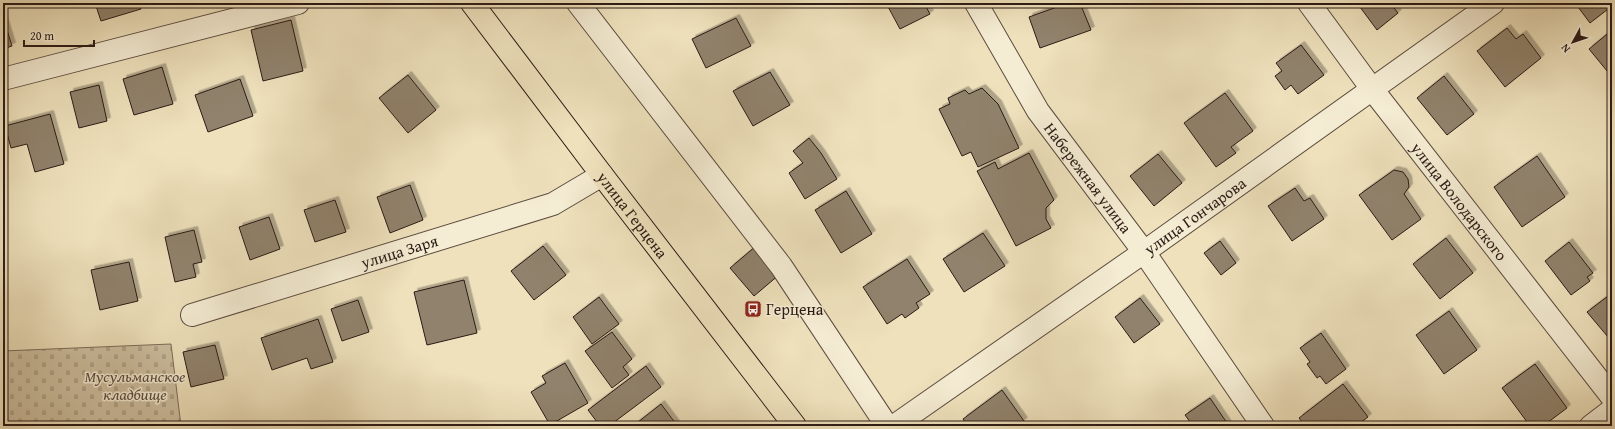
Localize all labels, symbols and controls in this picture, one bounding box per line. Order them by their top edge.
scale bar [24,22,94,48]
north arrow [1553,22,1593,62]
text: 20 m [30,27,54,44]
text: N [1556,40,1574,56]
street label: Набережная улица [1038,117,1138,239]
street label: улица Володарского [1405,136,1513,266]
street label: улица Герцена [591,166,674,264]
street label: улица Гончарова [1138,171,1251,261]
street label: улица Заря [357,228,441,275]
place label: Герцена [766,297,824,321]
bus stop icon: Герцена [743,299,763,319]
park label: Мусульманское кладбище [85,364,186,406]

